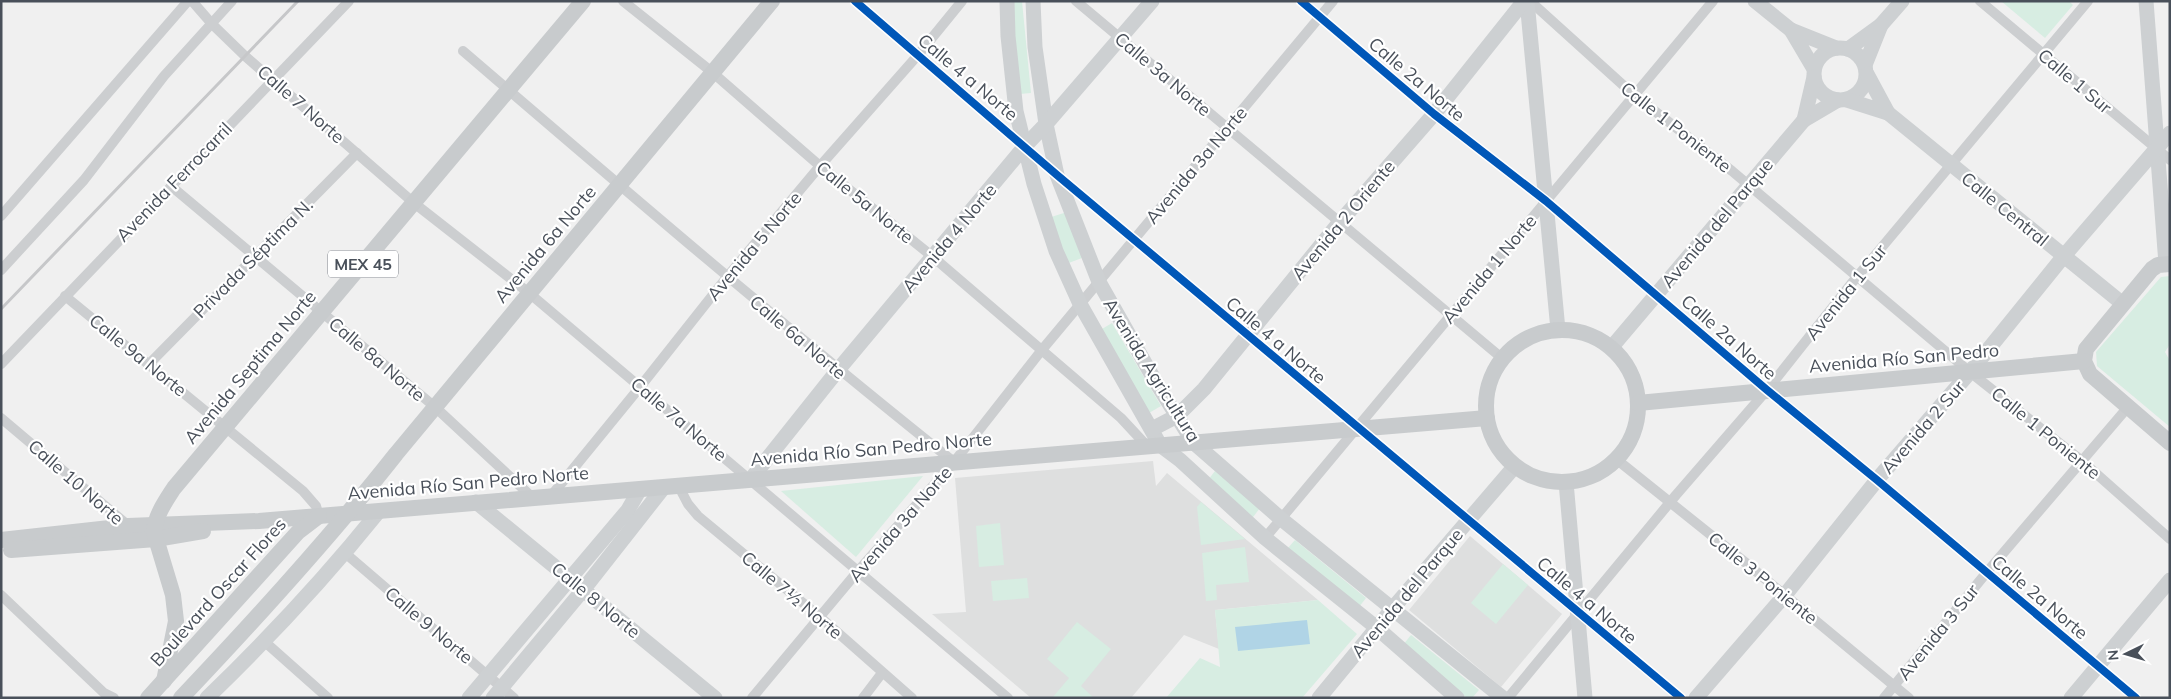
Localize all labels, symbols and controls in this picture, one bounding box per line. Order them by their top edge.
street label: Calle 3a Norte [1110,27,1216,121]
street label: Calle 4 a Norte [913,28,1023,126]
street label: Calle 2a Norte [1364,32,1470,126]
street label: Calle 1 Sur [2033,43,2117,119]
street label: Calle 7 Norte [253,60,349,148]
street label: Calle 1 Poniente [1616,77,1736,177]
street label: Avenida 3a Norte [1140,102,1252,228]
street label: Avenida Ferrocarril [111,117,237,247]
street label: Avenida del Parque [1656,153,1778,293]
street label: Avenida 2 Oriente [1286,155,1400,285]
street label: Calle 5a Norte [812,156,918,248]
street label: Calle Central [1957,167,2053,251]
street label: Avenida 4 Norte [897,179,1001,297]
street label: Avenida 6a Norte [489,181,601,307]
street label: Avenida 5 Norte [702,187,806,305]
street label: Privada Séptima N. [188,193,318,323]
street label: Avenida 1 Norte [1437,210,1541,328]
street label: Avenida 1 Sur [1800,239,1892,345]
road number: MEX 45 [328,250,398,278]
street label: Avenida Septima Norte [179,286,321,448]
street label: Calle 2a Norte [1677,289,1781,385]
street label: Calle 6a Norte [745,290,851,384]
street label: Calle 4 a Norte [1221,291,1331,389]
street label: Avenida Agricultura [1098,294,1206,446]
street label: Calle 9a Norte [85,309,191,401]
street label: Calle 8a Norte [324,312,430,406]
street label: Avenida Río San Pedro [1808,338,2000,378]
street label: Calle 7a Norte [626,372,732,466]
street label: Avenida 2 Sur [1876,375,1970,479]
street label: Calle 1 Poniente [1987,382,2105,484]
street label: Avenida Río San Pedro Norte [749,427,993,471]
street label: Calle 10 Norte [24,434,128,530]
street label: Avenida Río San Pedro Norte [346,461,590,505]
street label: Avenida 3a Norte [843,461,957,587]
street label: Boulevard Oscar Flores [145,513,291,671]
street label: Avenida del Parque [1346,523,1468,663]
street label: Calle 3 Poniente [1704,527,1822,629]
street label: Calle 7½ Norte [737,546,847,644]
street label: Calle 2a Norte [1987,550,2093,644]
street label: Calle 4 a Norte [1532,551,1642,649]
street label: Calle 8 Norte [547,557,645,643]
street label: Avenida 3 Sur [1892,579,1984,685]
street label: Calle 9 Norte [380,581,478,669]
north arrow [2101,629,2151,679]
text: N [2104,649,2122,661]

